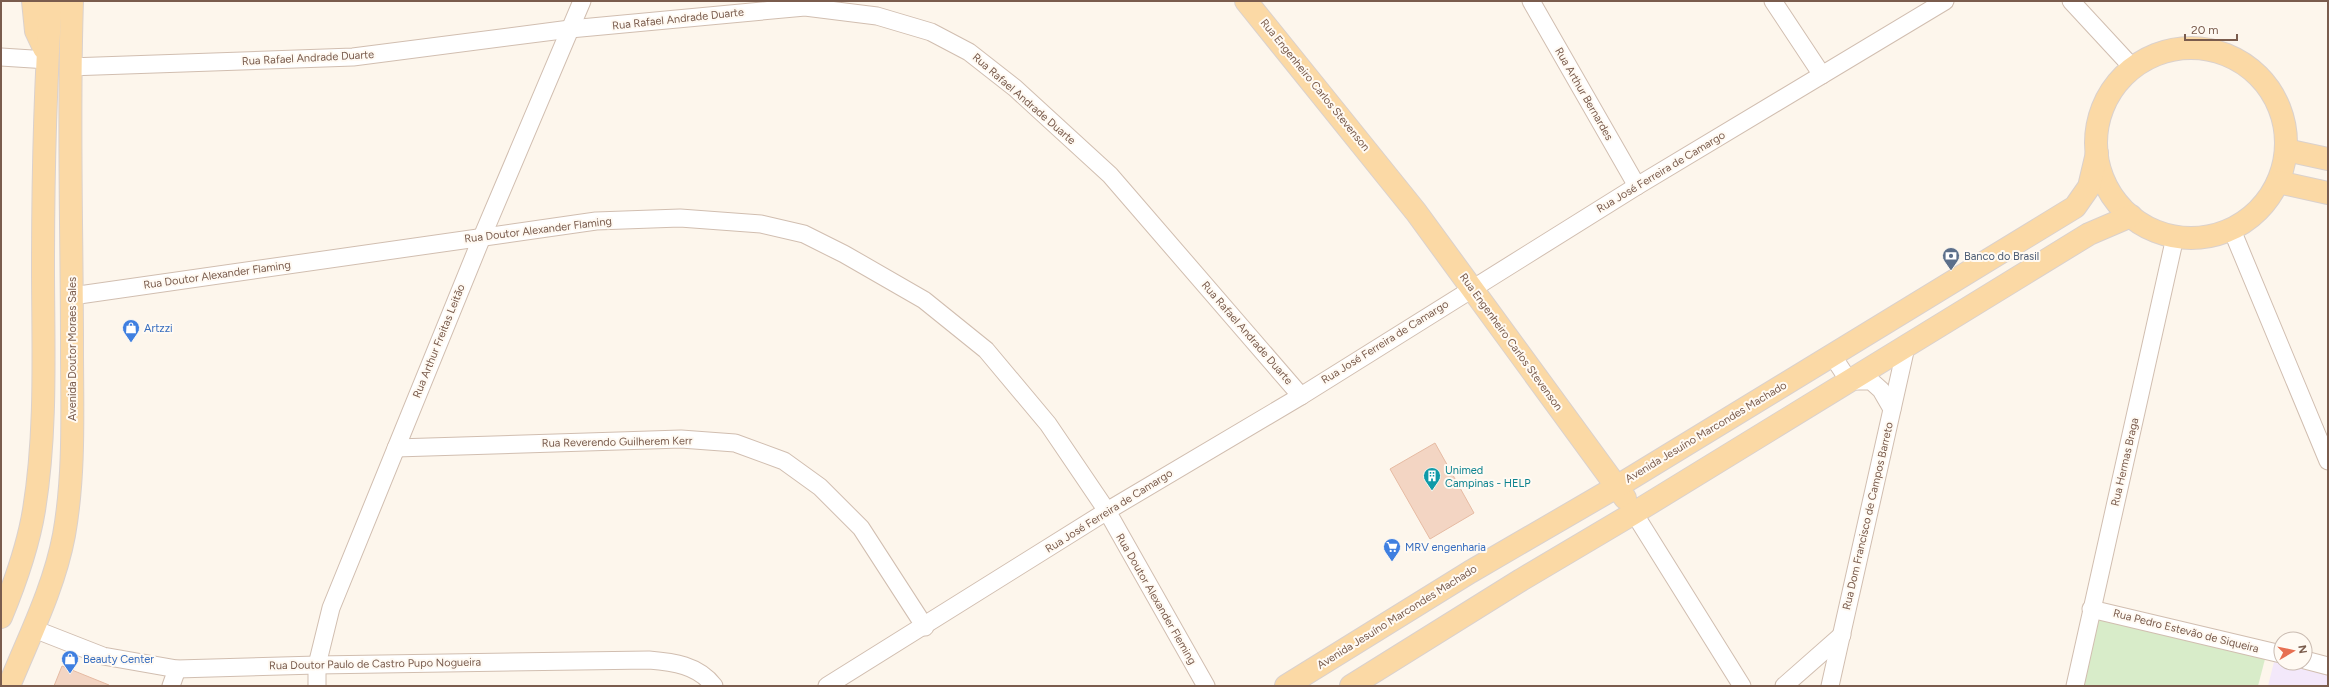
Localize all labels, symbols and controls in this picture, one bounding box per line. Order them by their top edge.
street label: Rua Rafael Andrade Duarte [612,6,744,32]
street label: Rua Engenheiro Carlos Stevenson [1258,16,1372,154]
scale bar [2185,16,2237,42]
text: 20 m [2191,23,2219,37]
street label: Rua Arthur Bernardes [1552,45,1616,143]
street label: Rua Rafael Andrade Duarte [242,48,374,68]
street label: Rua Rafael Andrade Duarte [970,51,1078,147]
street label: Rua José Ferreira de Camargo [1594,128,1728,216]
street label: Rua Doutor Alexander Flaming [464,214,612,246]
bank icon: Banco do Brasil [1941,246,1961,271]
place label: Banco do Brasil [1964,250,2039,263]
street label: Rua Doutor Alexander Flaming [143,258,291,292]
street label: Rua Engenheiro Carlos Stevenson [1457,271,1565,413]
street label: Avenida Doutor Moraes Sales [66,277,79,421]
street label: Rua Rafael Andrade Duarte [1199,279,1295,387]
street label: Rua Arthur Freitas Leitão [410,282,468,400]
street label: Rua José Ferreira de Camargo [1319,297,1451,387]
shop icon: Artzzi [121,318,141,343]
place label: Artzzi [144,322,173,335]
street label: Avenida Jesuíno Marcondes Machado [1623,379,1789,485]
street label: Rua Hermas Braga [2109,417,2141,507]
street label: Rua Dom Francisco de Campos Barreto [1840,421,1896,611]
street label: Rua Reverendo Guilherem Kerr [542,434,693,450]
place label: Unimed Campinas - HELP [1445,464,1531,490]
street label: Rua José Ferreira de Camargo [1043,466,1175,556]
building icon: Unimed Campinas - HELP [1422,466,1442,491]
street label: Rua Doutor Alexander Fleming [1113,531,1199,667]
supermarket icon: MRV engenharia [1382,537,1402,562]
place label: MRV engenharia [1405,541,1486,554]
street label: Avenida Jesuíno Marcondes Machado [1315,562,1479,672]
street label: Rua Pedro Estevão de Siqueira [2112,607,2260,655]
north arrow [2273,631,2313,671]
text: N [2295,644,2309,655]
shop icon: Beauty Center [60,649,80,674]
place label: Beauty Center [83,653,154,666]
street label: Rua Doutor Paulo de Castro Pupo Nogueira [269,656,481,672]

